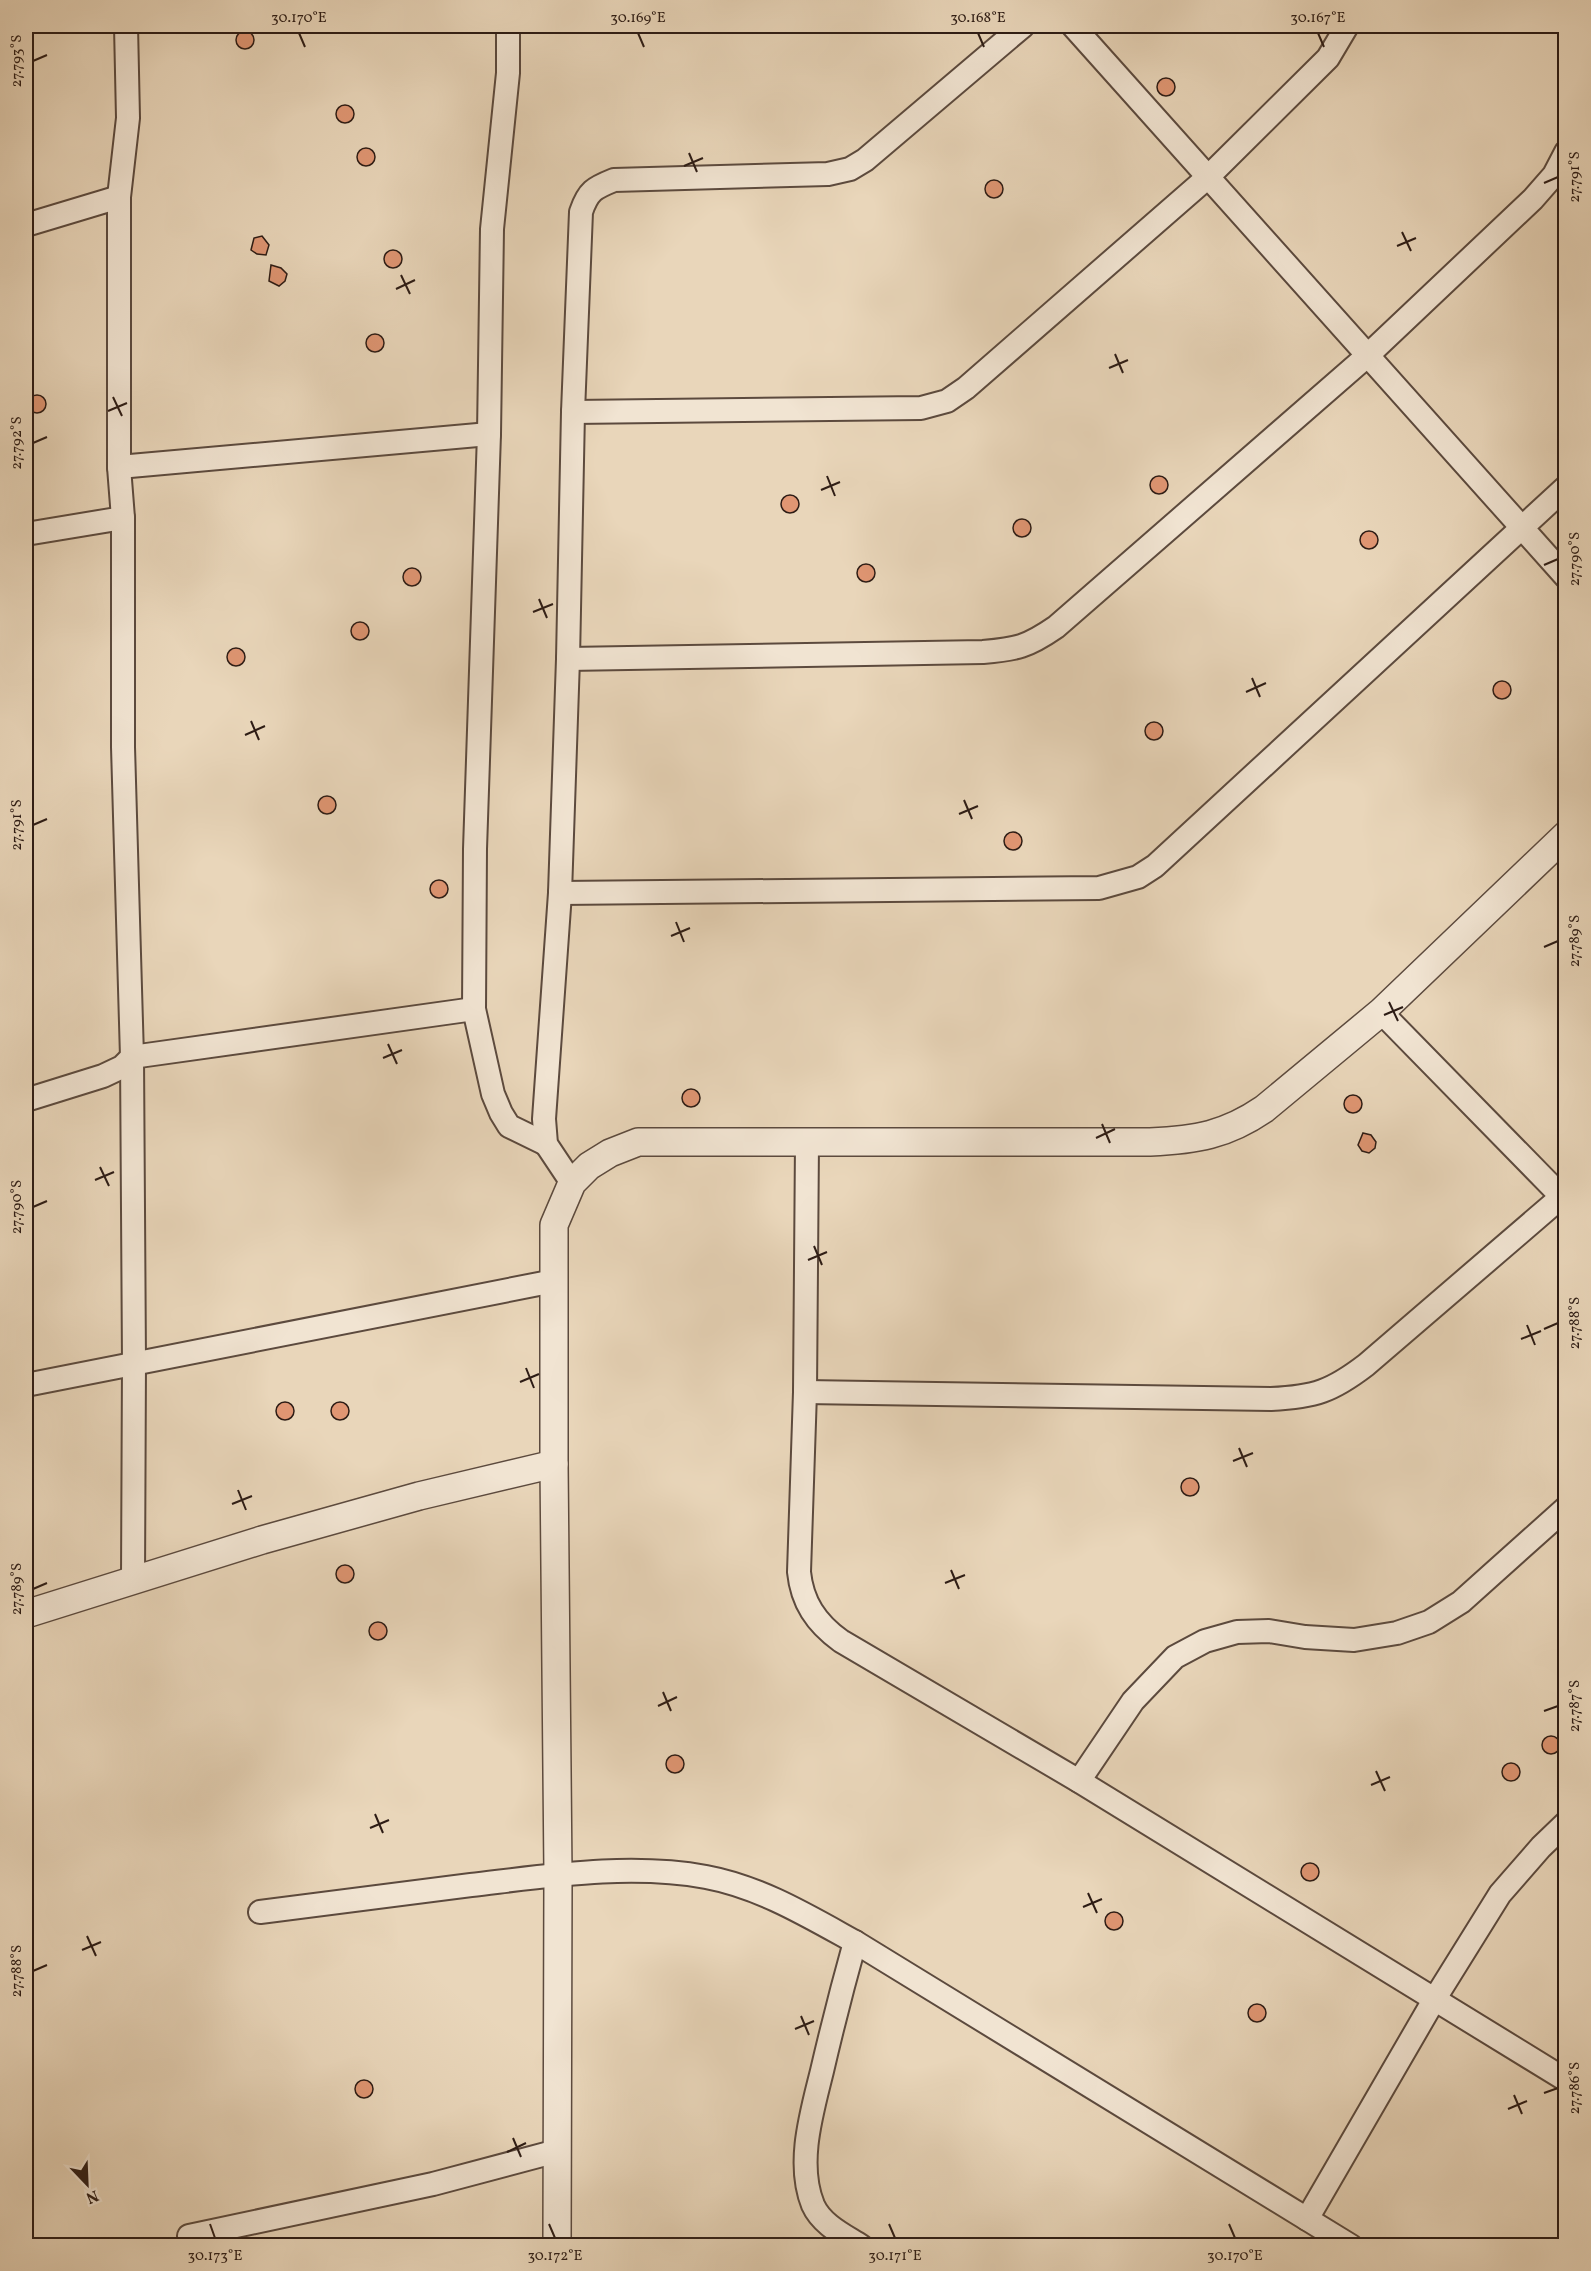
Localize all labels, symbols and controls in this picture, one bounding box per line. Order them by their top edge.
text: 30.170°E [271,8,327,29]
text: 30.169°E [610,8,666,29]
text: 30.168°E [950,8,1006,29]
text: 30.167°E [1290,8,1346,29]
text: 27.793°S [7,34,28,88]
text: 27.791°S [1565,151,1586,203]
text: 27.792°S [7,416,28,470]
text: 27.790°S [1565,532,1586,586]
text: 27.791°S [7,799,28,851]
text: 27.789°S [1565,915,1586,967]
text: 27.790°S [7,1180,28,1234]
text: 27.788°S [1565,1297,1586,1349]
text: 27.789°S [7,1563,28,1615]
text: 27.787°S [1565,1680,1586,1732]
text: 27.788°S [7,1945,28,1997]
text: 27.786°S [1565,2062,1586,2114]
north arrow [57,2154,117,2214]
text: N [82,2184,102,2209]
text: 30.173°E [188,2246,242,2267]
text: 30.172°E [527,2246,583,2267]
text: 30.171°E [868,2246,922,2267]
text: 30.170°E [1207,2246,1263,2267]

